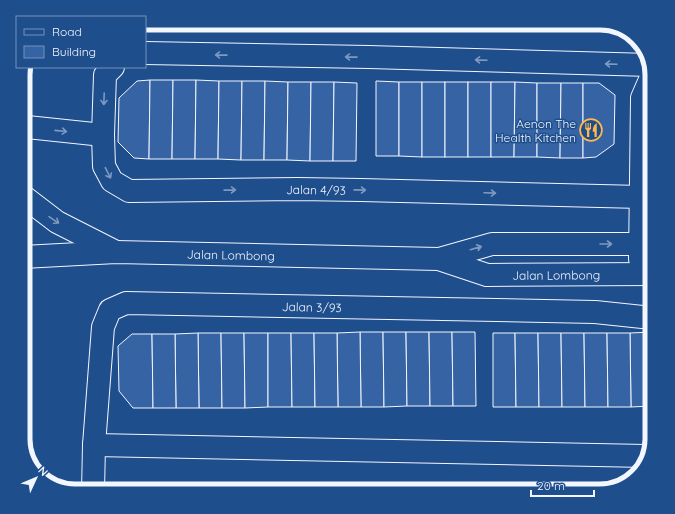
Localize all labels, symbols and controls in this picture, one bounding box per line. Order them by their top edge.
legend [16,16,146,68]
text: Road [52,24,82,39]
text: Building [52,44,96,59]
one-way arrow [215,51,228,59]
one-way arrow [345,53,358,61]
one-way arrow [475,56,488,64]
one-way arrow [605,60,618,68]
one-way arrow [101,92,108,105]
place label: Aenon The Health Kitchen [495,116,576,145]
restaurant icon: Aenon The Health Kitchen [578,117,604,143]
one-way arrow [54,127,67,134]
one-way arrow [105,167,112,179]
street label: Jalan 4/93 [286,181,346,197]
one-way arrow [223,186,236,194]
one-way arrow [353,186,366,194]
one-way arrow [483,189,496,197]
one-way arrow [49,215,60,224]
one-way arrow [599,240,612,248]
one-way arrow [470,244,483,251]
street label: Jalan Lombong [187,246,275,263]
street label: Jalan Lombong [512,267,600,282]
street label: Jalan 3/93 [282,298,342,315]
north arrow [16,458,56,498]
text: N [35,463,51,479]
scale bar [531,472,594,498]
text: 20 m [537,478,565,493]

